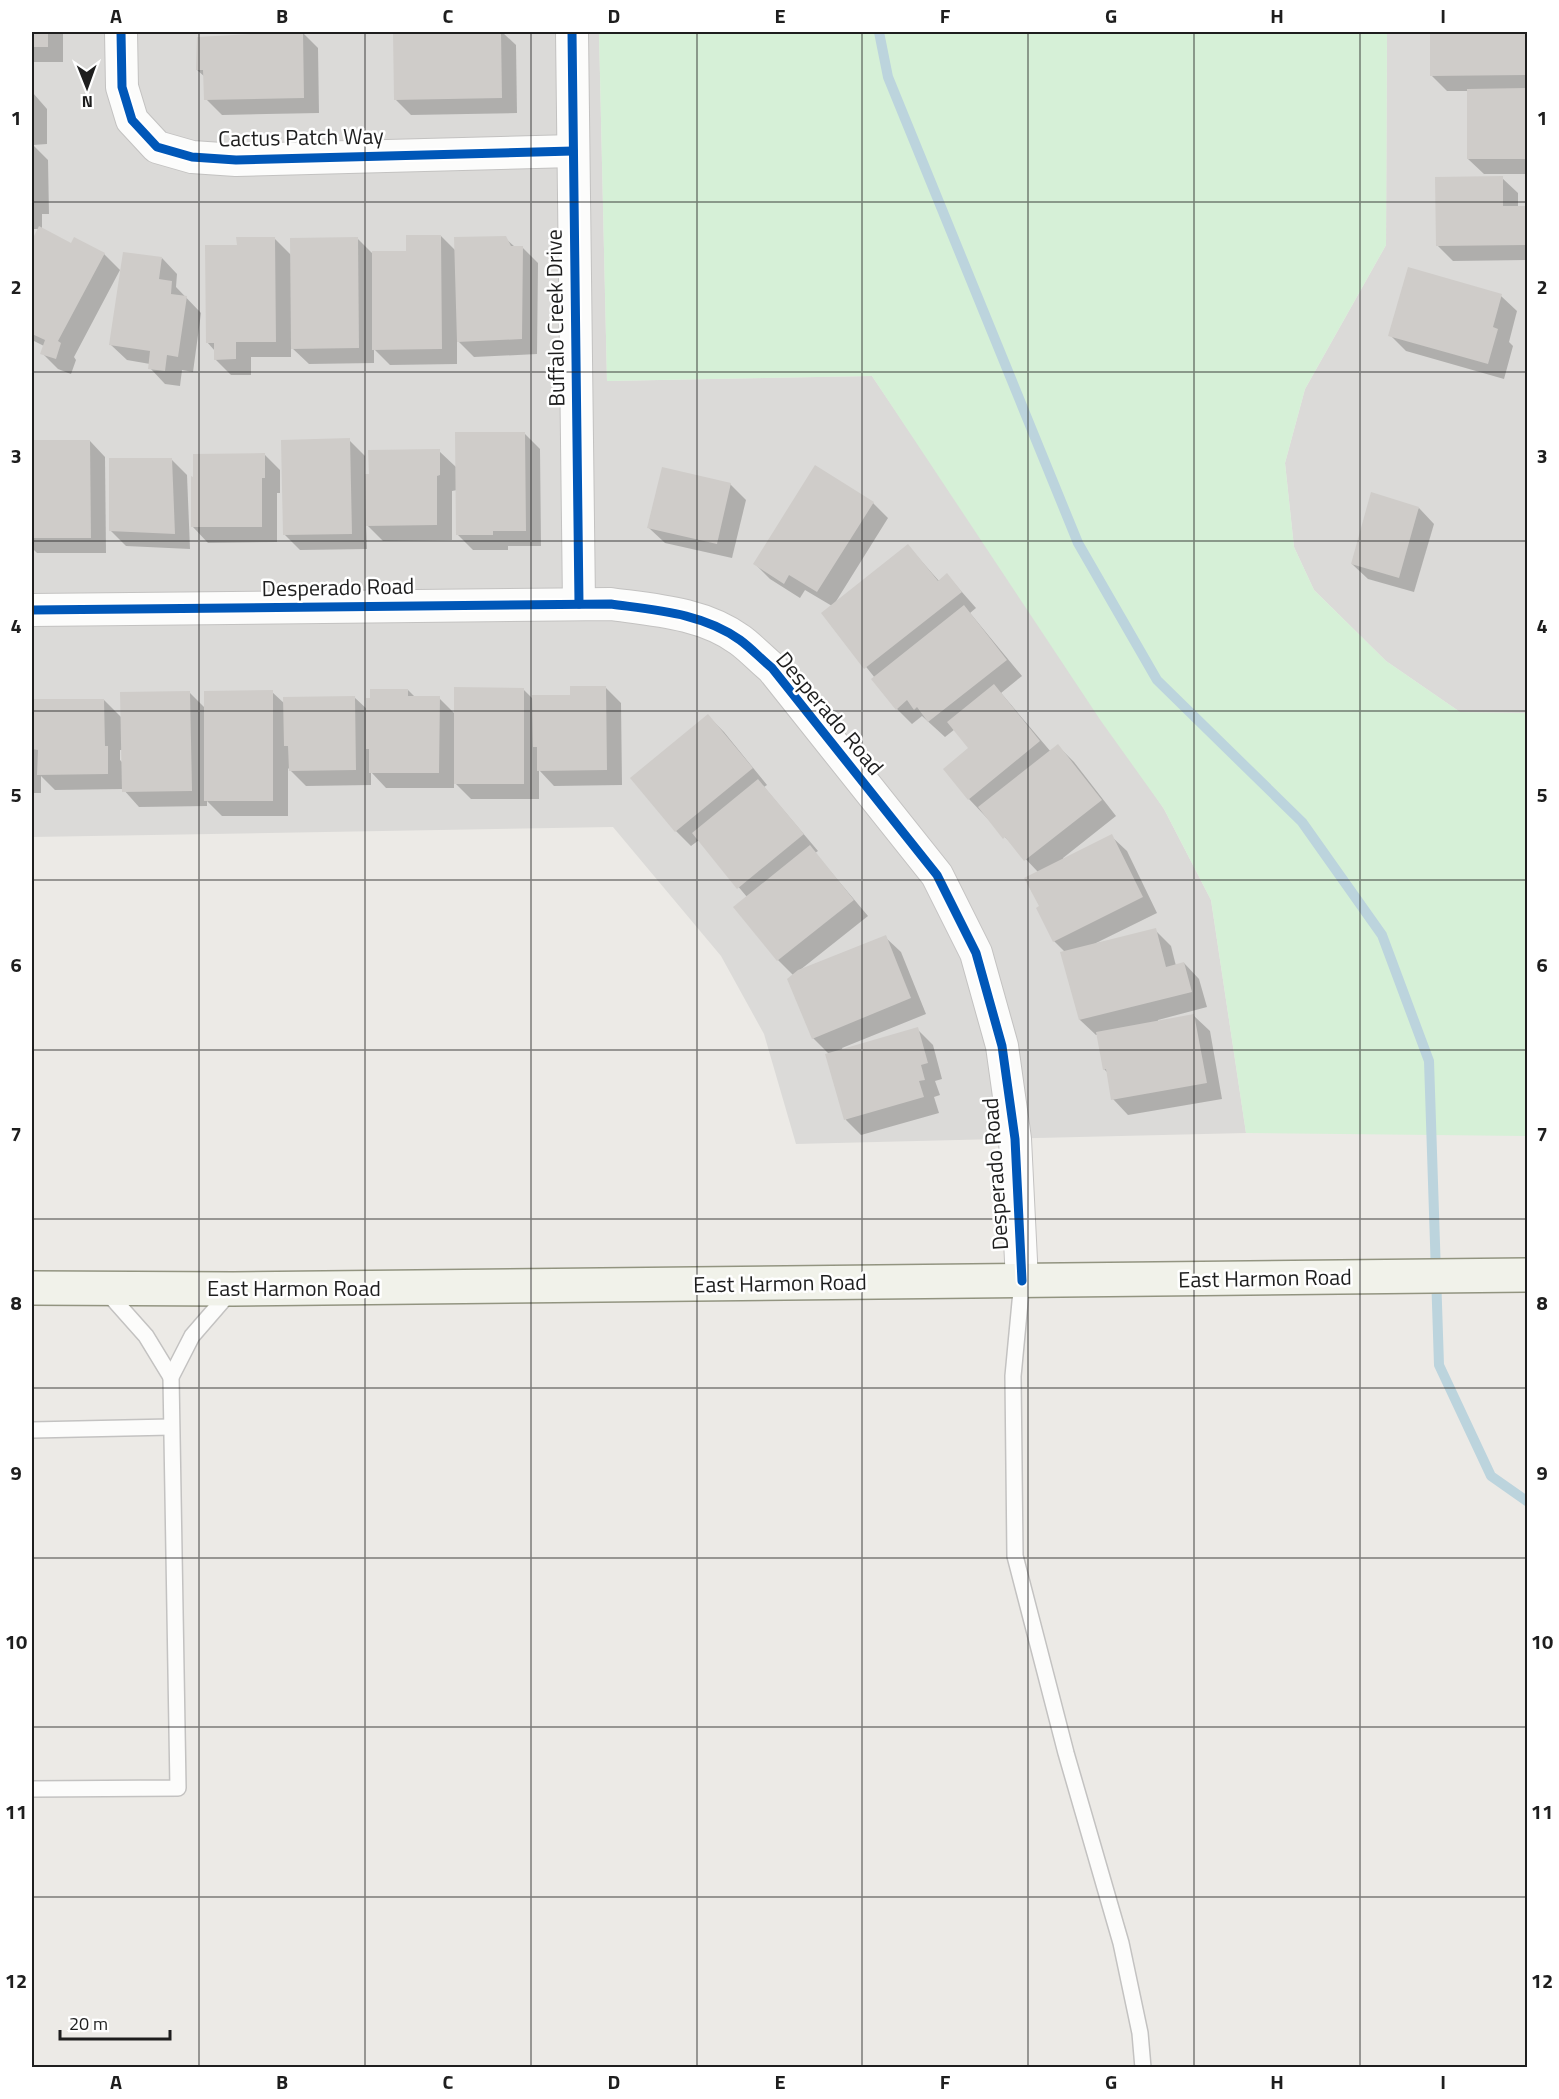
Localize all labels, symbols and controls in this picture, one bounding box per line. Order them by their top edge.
text: A [110,0,122,31]
text: B [276,0,288,31]
text: C [443,0,454,31]
text: D [608,0,620,31]
text: E [774,0,786,31]
text: F [940,0,951,31]
text: G [1105,0,1117,31]
text: H [1270,0,1284,31]
text: I [1440,0,1446,31]
north arrow [57,57,117,117]
text: N [82,90,93,114]
text: 1 [10,102,22,133]
text: 1 [1536,102,1548,133]
street label: Cactus Patch Way [218,119,384,155]
street label: Buffalo Creek Drive [536,229,574,407]
text: 2 [10,271,22,302]
text: 2 [1536,271,1548,302]
text: 3 [10,440,22,471]
text: 3 [1536,440,1548,471]
street label: Desperado Road [261,569,415,605]
text: 4 [10,610,22,641]
text: 4 [1536,610,1548,641]
street label: Desperado Road [768,644,892,782]
text: 5 [10,779,22,810]
text: 5 [1536,779,1548,810]
text: 6 [10,949,22,980]
text: 6 [1536,949,1548,980]
street label: Desperado Road [973,1097,1017,1251]
text: 7 [10,1118,22,1149]
text: 7 [1536,1118,1548,1149]
street label: East Harmon Road [1178,1259,1352,1297]
street label: East Harmon Road [693,1264,867,1302]
street label: East Harmon Road [207,1271,381,1305]
text: 8 [10,1287,22,1318]
text: 8 [1536,1287,1548,1318]
text: 9 [10,1457,22,1488]
text: 9 [1536,1457,1548,1488]
text: 10 [5,1626,27,1657]
text: 10 [1531,1626,1553,1657]
text: 11 [5,1796,27,1827]
text: 11 [1531,1796,1553,1827]
text: 12 [5,1965,27,1996]
text: 12 [1531,1965,1553,1996]
scale bar [60,2003,170,2041]
text: 20 m [69,2010,108,2037]
text: A [110,2066,122,2097]
text: B [276,2066,288,2097]
text: C [443,2066,454,2097]
text: D [608,2066,620,2097]
text: E [774,2066,786,2097]
text: F [940,2066,951,2097]
text: G [1105,2066,1117,2097]
text: H [1270,2066,1284,2097]
text: I [1440,2066,1446,2097]

